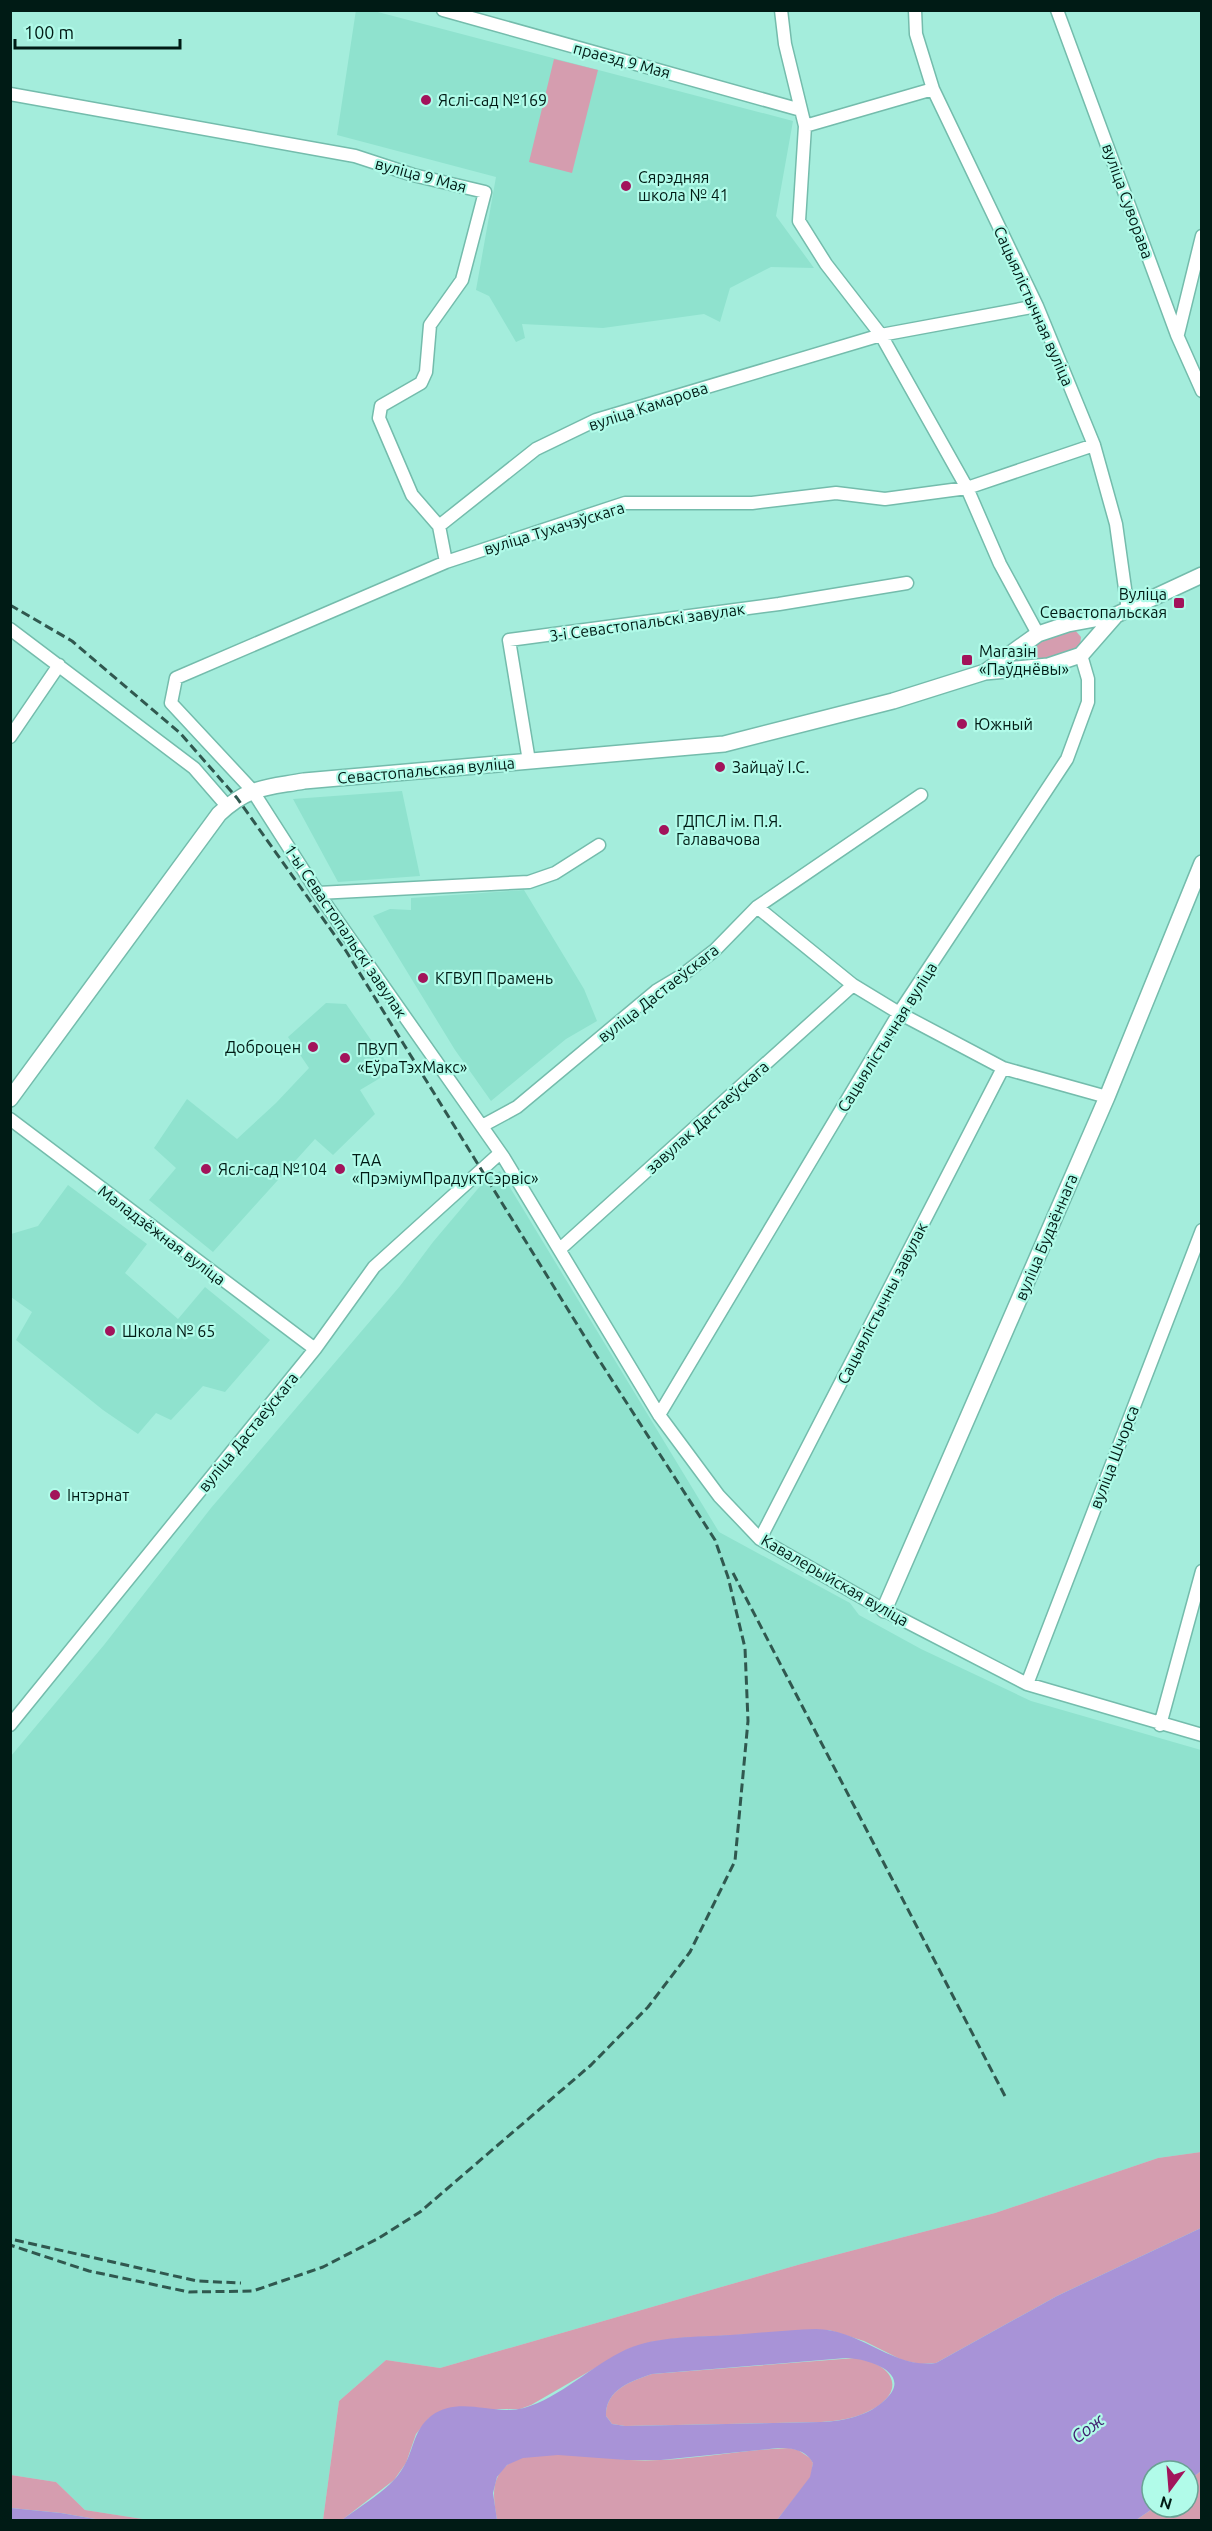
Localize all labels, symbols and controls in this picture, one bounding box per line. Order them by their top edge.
scale bar [15,12,180,50]
text: 100 m [24,22,74,42]
street label: праезд 9 Мая [572,38,672,82]
place label: Яслі-сад №169 [438,91,547,109]
marker: Яслі-сад №169 [419,93,433,107]
street label: вуліца Суворава [1099,141,1157,261]
street label: вуліца 9 Мая [373,154,469,196]
place label: Сярэдняя школа № 41 [638,168,729,204]
marker: Сярэдняя школа № 41 [619,179,633,193]
street label: Сацыялістычная вуліца [991,223,1077,389]
street label: вуліца Камарова [586,378,710,434]
street label: вуліца Тухачэўскага [482,498,626,558]
place label: Вуліца Севастопальская [1040,585,1167,621]
marker: Вуліца Севастопальская [1172,596,1186,610]
street label: 3-і Севастопальскі завулак [548,599,746,645]
place label: Магазін «Паўднёвы» [979,642,1069,678]
marker: Магазін «Паўднёвы» [960,653,974,667]
place label: Южный [974,715,1033,733]
marker: Южный [955,717,969,731]
street label: Севастопальская вуліца [337,753,515,787]
place label: Зайцаў І.С. [732,758,809,776]
marker: Зайцаў І.С. [713,760,727,774]
place label: ГДПСЛ ім. П.Я. Галавачова [676,812,782,848]
marker: ГДПСЛ ім. П.Я. Галавачова [657,823,671,837]
street label: 1-ы Севастопальскі завулак [281,841,411,1021]
street label: вуліца Дастаеўскага [594,940,722,1046]
street label: Сацыялістычная вуліца [834,959,940,1115]
place label: КГВУП Прамень [435,969,553,987]
marker: КГВУП Прамень [416,971,430,985]
place label: Доброцен [225,1038,301,1056]
marker: Доброцен [306,1040,320,1054]
place label: ПВУП «ЕўраТэхМакс» [357,1040,467,1076]
marker: ПВУП «ЕўраТэхМакс» [338,1051,352,1065]
street label: завулак Дастаеўскага [642,1057,772,1177]
place label: ТАА «ПрэміумПрадуктСэрвіс» [352,1151,539,1187]
place label: Яслі-сад №104 [218,1160,327,1178]
marker: Яслі-сад №104 [199,1162,213,1176]
marker: ТАА «ПрэміумПрадуктСэрвіс» [333,1162,347,1176]
street label: вуліца Будзённага [1011,1171,1081,1303]
street label: Маладзёжная вуліца [95,1181,229,1289]
street label: Сацыялістычны завулак [833,1219,931,1387]
place label: Школа № 65 [122,1322,215,1340]
marker: Школа № 65 [103,1324,117,1338]
street label: вуліца Дастаеўскага [194,1369,302,1495]
street label: вуліца Шчорса [1086,1403,1142,1511]
place label: Інтэрнат [67,1486,129,1504]
marker: Інтэрнат [48,1488,62,1502]
street label: Кавалерыйская вуліца [758,1530,912,1630]
water label: Сож [1067,2409,1108,2447]
north arrow [1140,2459,1200,2519]
text: N [1158,2493,1174,2514]

